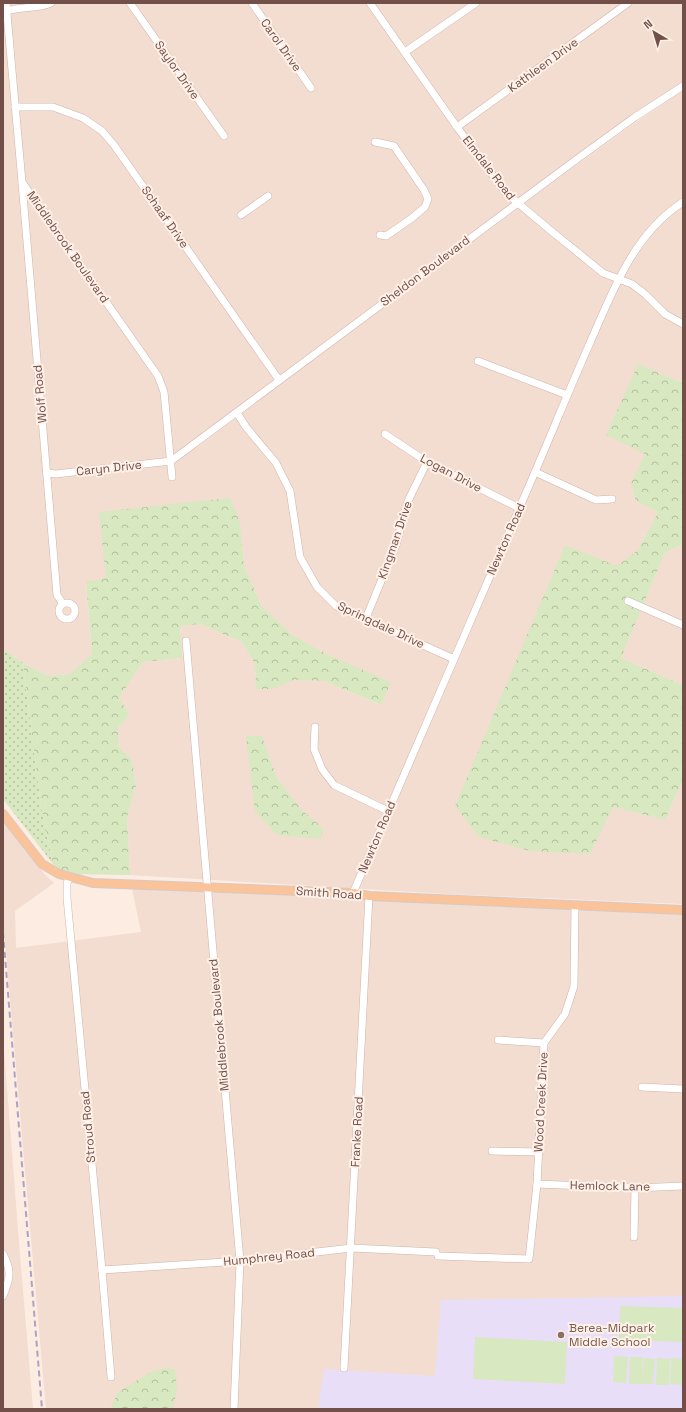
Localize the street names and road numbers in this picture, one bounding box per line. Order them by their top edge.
street label: Carol Drive [257,15,305,75]
street label: Kathleen Drive [505,34,581,96]
street label: Saylor Drive [151,37,203,103]
street label: Elmdale Road [459,133,519,203]
street label: Schaaf Drive [138,183,192,251]
street label: Middlebrook Boulevard [23,188,113,306]
street label: Sheldon Boulevard [377,232,473,310]
street label: Wolf Road [29,364,51,424]
street label: Logan Drive [417,450,485,496]
street label: Caryn Drive [76,457,142,479]
street label: Kingman Drive [374,499,416,581]
street label: Newton Road [483,500,529,578]
street label: Springdale Drive [335,598,427,652]
street label: Newton Road [355,798,399,876]
street label: Smith Road [296,883,362,903]
street label: Middlebrook Boulevard [205,958,233,1092]
street label: Wood Creek Drive [530,1051,552,1153]
street label: Stroud Road [77,1090,99,1164]
street label: Franke Road [347,1096,367,1168]
street label: Hemlock Lane [570,1177,650,1195]
street label: Humphrey Road [222,1244,316,1270]

